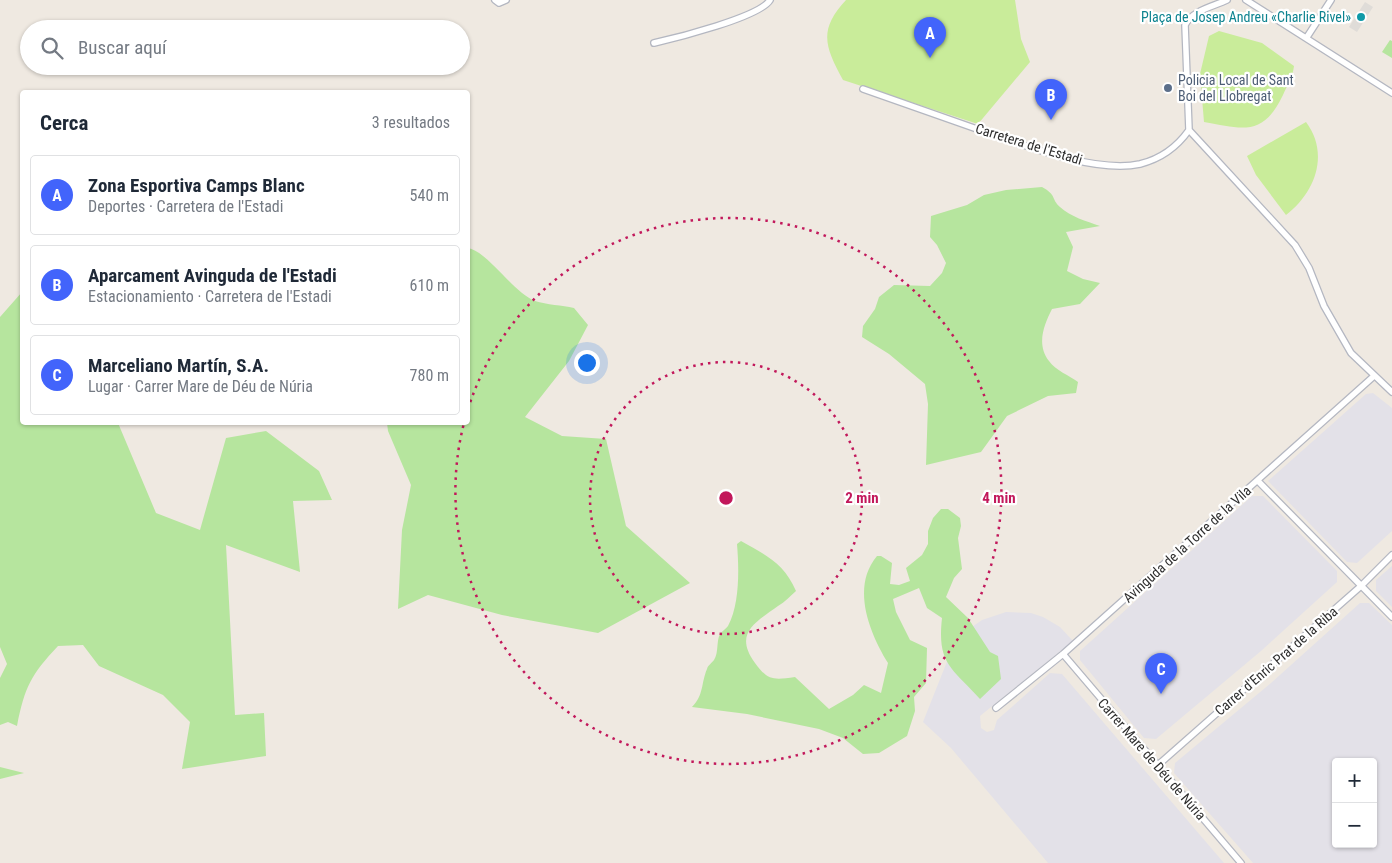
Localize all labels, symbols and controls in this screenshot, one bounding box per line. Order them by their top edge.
place label: Plaça de Josep Andreu «Charlie Rivel» [1141,9,1351,25]
marker: Plaça de Josep Andreu «Charlie Rivel» [1355,11,1367,23]
pin: A [914,17,946,58]
search box [20,20,470,75]
icon: search [38,34,66,62]
text: Buscar aquí [78,36,167,59]
place label: Policia Local de Sant Boi del Llobregat [1178,72,1294,104]
pin: B [1035,79,1067,120]
marker: Policia Local de Sant Boi del Llobregat [1162,82,1174,94]
text: Cerca [40,111,88,135]
text: 3 resultados [372,113,450,132]
street label: Carretera de l'Estadi [974,120,1084,168]
text: Zona Esportiva Camps Blanc [88,174,305,197]
text: A [52,186,62,205]
text: 540 m [410,186,449,205]
text: Deportes · Carretera de l'Estadi [88,197,283,216]
text: Aparcament Avinguda de l'Estadi [88,264,337,287]
text: B [53,276,61,295]
text: 610 m [410,276,449,295]
text: Estacionamiento · Carretera de l'Estadi [88,287,332,306]
your location [574,350,600,376]
text: Marceliano Martín, S.A. [88,354,269,377]
text: C [52,366,62,385]
text: 780 m [410,366,449,385]
text: Lugar · Carrer Mare de Déu de Núria [88,377,313,396]
street label: Avinguda de la Torre de la Vila [1120,482,1254,606]
centre of rings [717,489,735,507]
text: 2 min [845,489,879,507]
text: 4 min [982,489,1016,507]
street label: Carrer d'Enric Prat de la Riba [1211,603,1341,719]
pin: C [1145,653,1177,694]
street label: Carrer Mare de Déu de Núria [1095,695,1209,823]
map controls [1332,758,1377,848]
button: + [1332,758,1377,803]
button: − [1332,803,1377,848]

